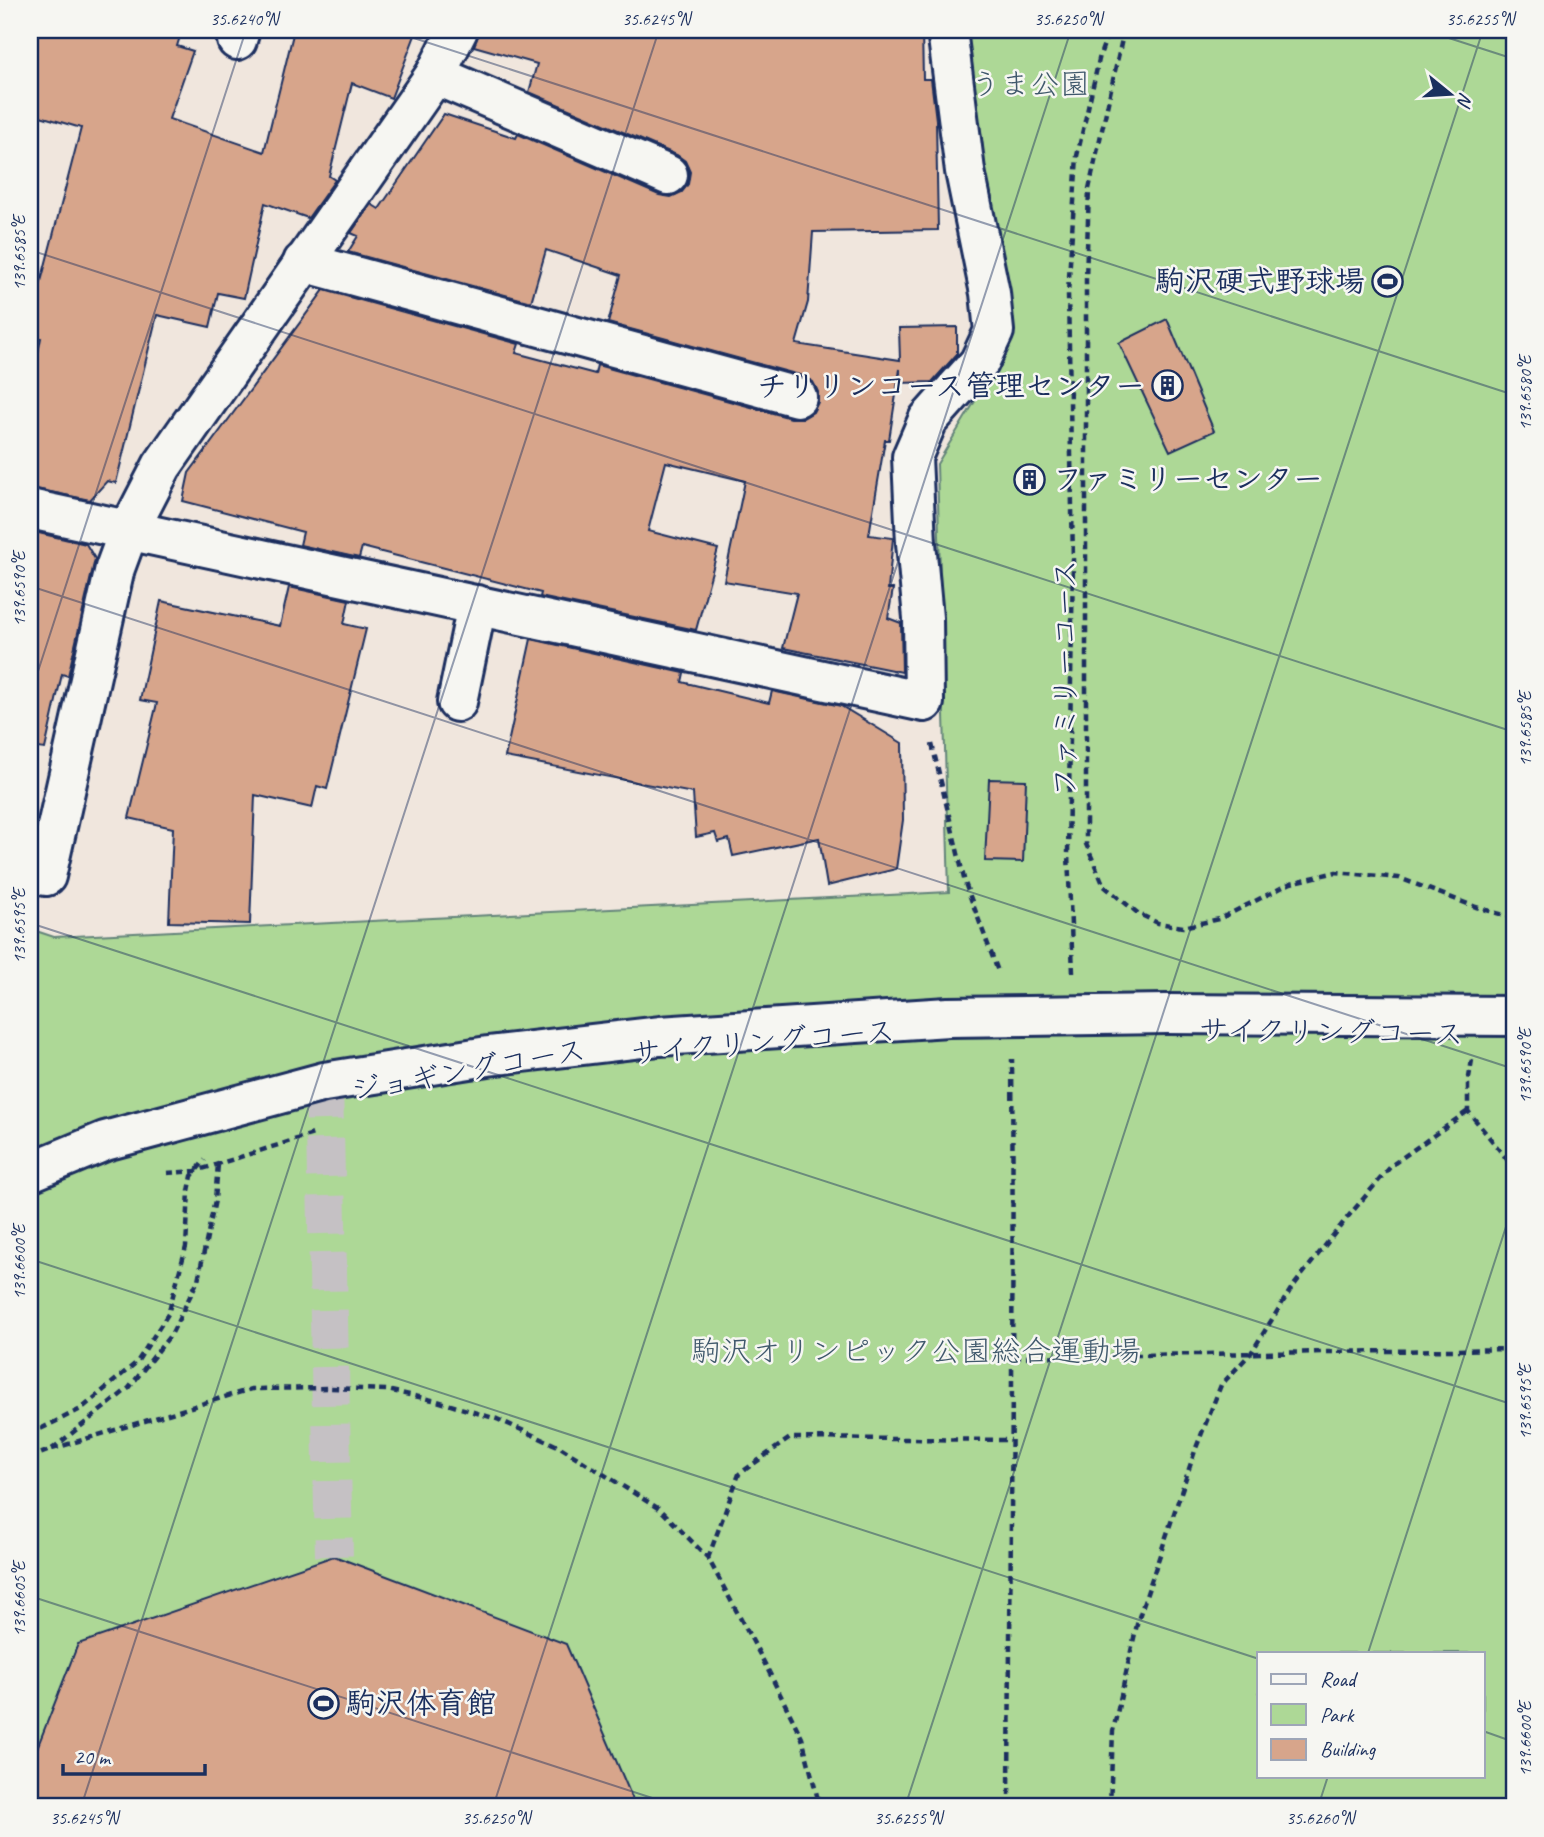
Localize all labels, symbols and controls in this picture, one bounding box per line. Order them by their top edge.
text: 35.6240°N [210,8,281,30]
text: 35.6245°N [622,8,693,30]
text: 35.6250°N [1034,8,1105,30]
text: 35.6255°N [1446,8,1517,30]
north arrow [1414,60,1484,130]
park label: うま公園 [970,65,1090,103]
text: N [1451,90,1478,111]
text: 139.6585°E [8,213,30,290]
place label: 駒沢硬式野球場 [1155,262,1365,300]
sports icon: 駒沢硬式野球場 [1371,264,1405,298]
text: 139.6580°E [1514,353,1536,430]
place label: チリリンコース管理センター [757,367,1145,405]
building icon: チリリンコース管理センター [1151,369,1185,403]
place label: ファミリーセンター [1053,460,1323,498]
building icon: ファミリーセンター [1013,462,1047,496]
text: 139.6590°E [8,549,30,626]
street label: ファミリーコース [1046,559,1084,797]
text: 139.6585°E [1514,689,1536,766]
text: 139.6595°E [8,886,30,963]
street label: サイクリングコース [1198,1011,1464,1053]
street label: サイクリングコース [629,1012,897,1072]
text: 139.6590°E [1514,1026,1536,1103]
street label: ジョギングコース [347,1031,589,1109]
text: 139.6600°E [8,1222,30,1299]
park label: 駒沢オリンピック公園総合運動場 [691,1332,1141,1370]
text: 139.6595°E [1514,1362,1536,1439]
text: 139.6605°E [8,1559,30,1636]
legend [1257,1652,1484,1778]
text: Road [1320,1666,1359,1692]
place label: 駒沢体育館 [346,1684,496,1722]
sports icon: 駒沢体育館 [306,1686,340,1720]
text: 139.6600°E [1514,1699,1536,1776]
text: Park [1320,1702,1355,1728]
scale bar [63,1732,205,1776]
text: Building [1320,1736,1377,1762]
text: 20 m [74,1744,112,1770]
text: 35.6245°N [50,1807,121,1829]
text: 35.6250°N [462,1807,533,1829]
text: 35.6255°N [874,1807,945,1829]
text: 35.6260°N [1286,1807,1357,1829]

